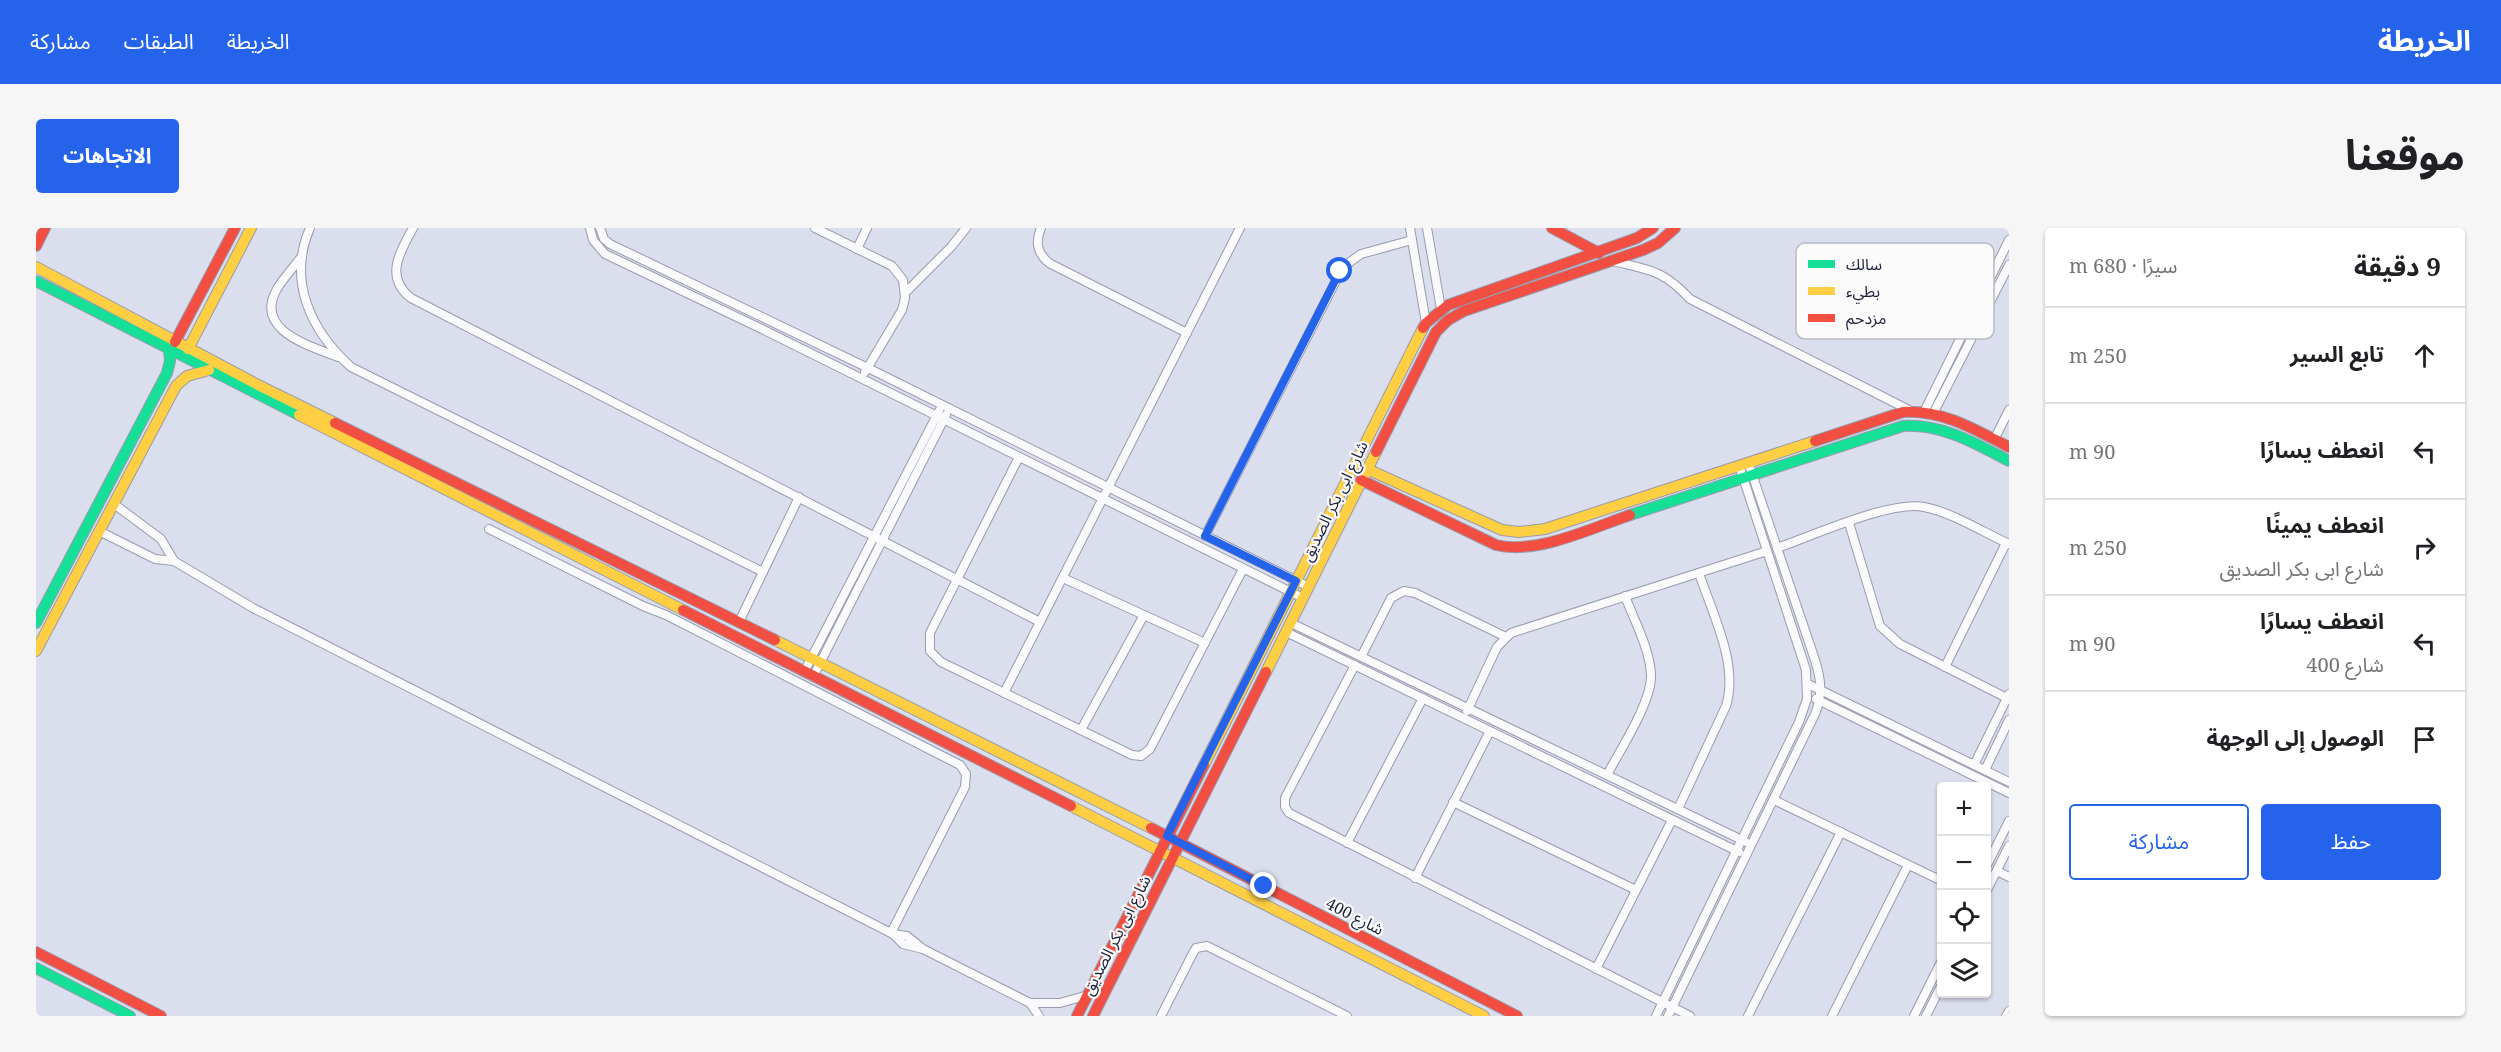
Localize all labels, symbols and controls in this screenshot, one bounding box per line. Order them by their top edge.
text: الخريطة [2378,21,2471,59]
text: مشاركة [30,27,91,55]
text: الطبقات [124,27,194,55]
text: الخريطة [227,27,290,55]
button: الاتجاهات [36,119,179,193]
text: موقعنا [2345,125,2465,182]
legend [1796,243,1994,339]
text: 9 دقيقة [2354,248,2441,284]
text: سيرًا · 680 m [2069,252,2177,279]
text: سالك [1846,253,1882,275]
route start [1326,257,1352,283]
text: بطيء [1846,280,1880,304]
text: مزدحم [1846,307,1886,331]
text: تابع السير [2290,338,2384,368]
icon: ahead [2408,339,2441,372]
text: 250 m [2069,342,2127,369]
text: انعطف يسارًا [2260,434,2384,464]
icon: left [2408,435,2441,468]
street label: شارع ابى بكر الصديق [1295,437,1375,566]
text: 90 m [2069,438,2115,465]
text: انعطف يمينًا [2266,509,2384,539]
icon: right [2408,531,2441,564]
text: 250 m [2069,534,2127,561]
text: شارع ابى بكر الصديق [2219,555,2384,582]
text: انعطف يسارًا [2260,605,2384,635]
icon: left [2408,627,2441,660]
text: 90 m [2069,630,2115,657]
text: شارع 400 [2306,651,2384,678]
text: الوصول إلى الوجهة [2206,722,2384,752]
icon: arrive [2408,723,2441,756]
map controls [1937,782,1991,998]
button: + [1937,782,1991,836]
button: مشاركة [2069,804,2249,880]
button: حفظ [2261,804,2441,880]
button: − [1937,836,1991,890]
street label: شارع ابى بكر الصديق [1076,871,1157,1000]
route end [1250,872,1276,898]
button: locate [1937,890,1991,944]
street label: شارع 400 [1321,892,1388,942]
button: layers [1937,944,1991,998]

